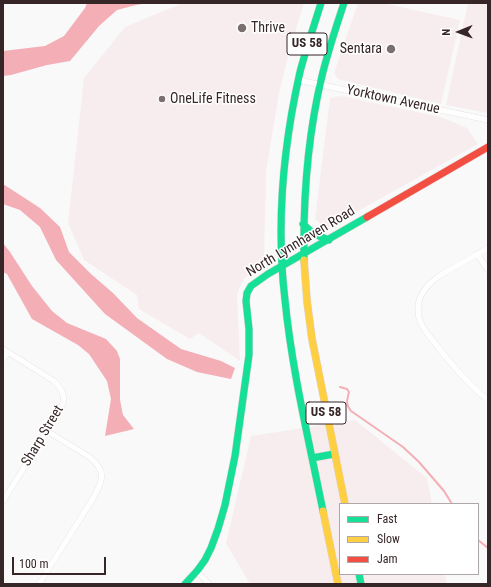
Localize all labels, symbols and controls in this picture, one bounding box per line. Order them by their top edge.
north arrow [439,12,479,52]
place label: Thrive [251,20,285,36]
marker: Thrive [236,22,248,34]
text: N [440,29,453,36]
road number: US 58 [287,33,327,55]
place label: Sentara [340,41,382,57]
marker: Sentara [385,43,397,55]
street label: Yorktown Avenue [345,82,441,118]
place label: OneLife Fitness [170,91,256,107]
marker: OneLife Fitness [157,94,167,104]
street label: North Lynnhaven Road [244,203,358,281]
road number: US 58 [306,402,346,424]
street label: Sharp Street [18,403,68,469]
legend [339,503,479,575]
text: Fast [377,512,397,526]
text: Slow [377,532,400,546]
scale bar [14,549,108,575]
text: Jam [377,552,398,566]
text: 100 m [19,557,49,571]

